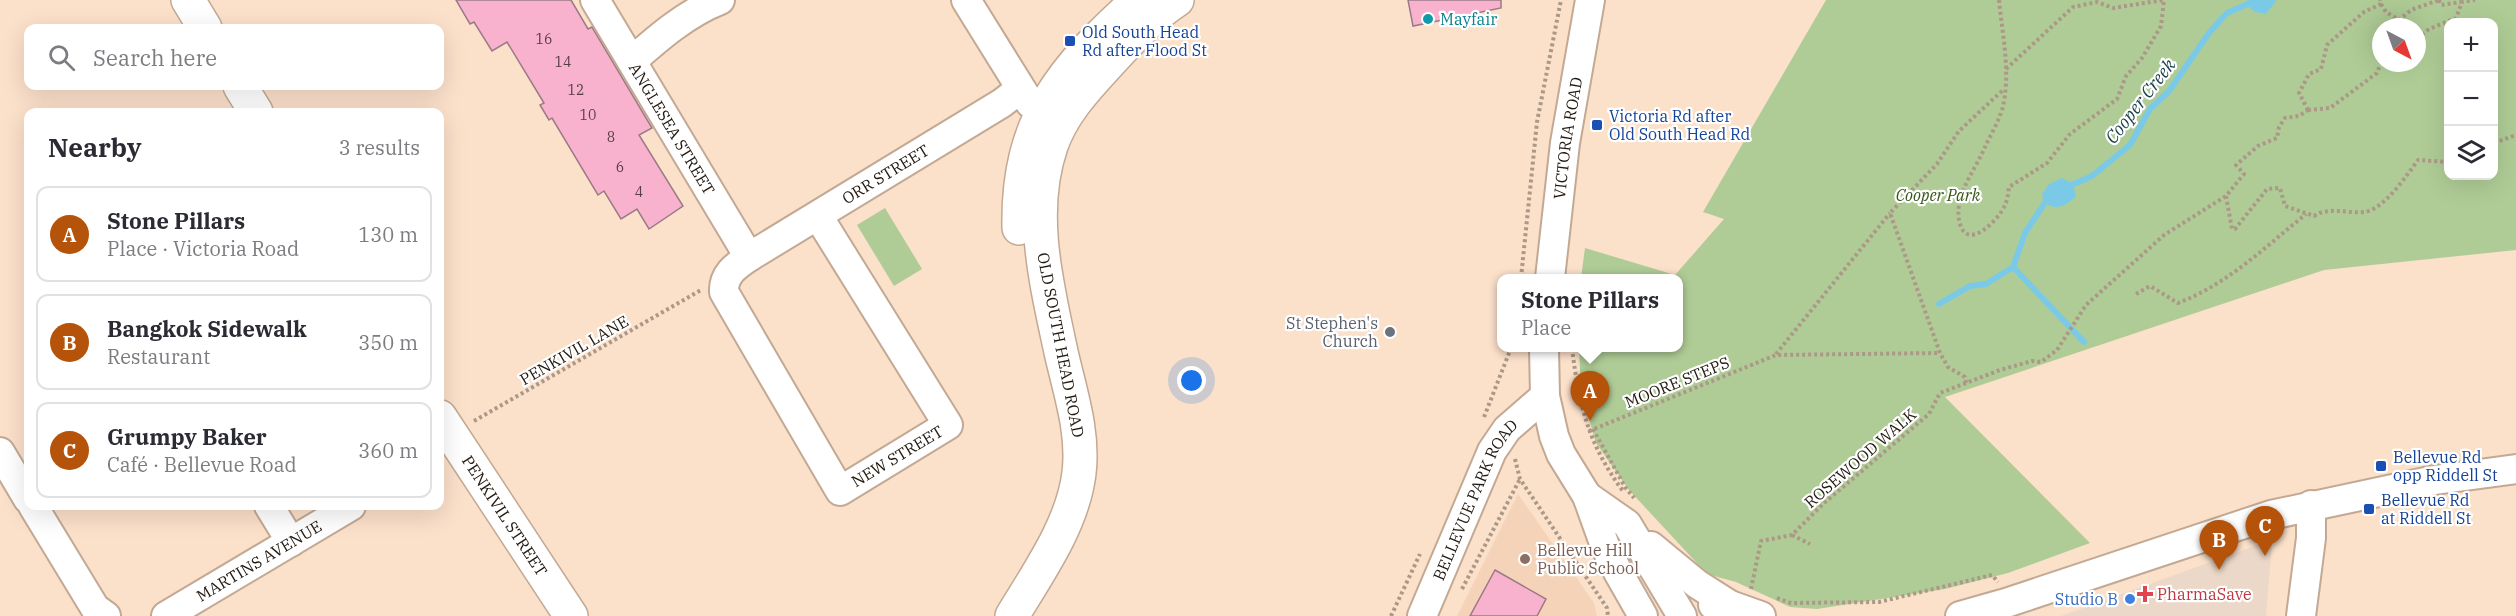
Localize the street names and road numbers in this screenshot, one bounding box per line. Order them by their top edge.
street label: ANGLESEA STREET [625,59,719,198]
street label: VICTORIA ROAD [1549,75,1586,200]
street label: ORR STREET [838,140,932,208]
street label: OLD SOUTH HEAD ROAD [1033,251,1089,439]
street label: PENKIVIL LANE [516,311,632,389]
street label: MOORE STEPS [1622,352,1732,412]
street label: ROSEWOOD WALK [1800,404,1920,512]
street label: BELLEVUE PARK ROAD [1428,415,1521,583]
street label: NEW STREET [848,421,946,491]
street label: PENKIVIL STREET [458,451,552,580]
street label: MARTINS AVENUE [192,516,325,606]

